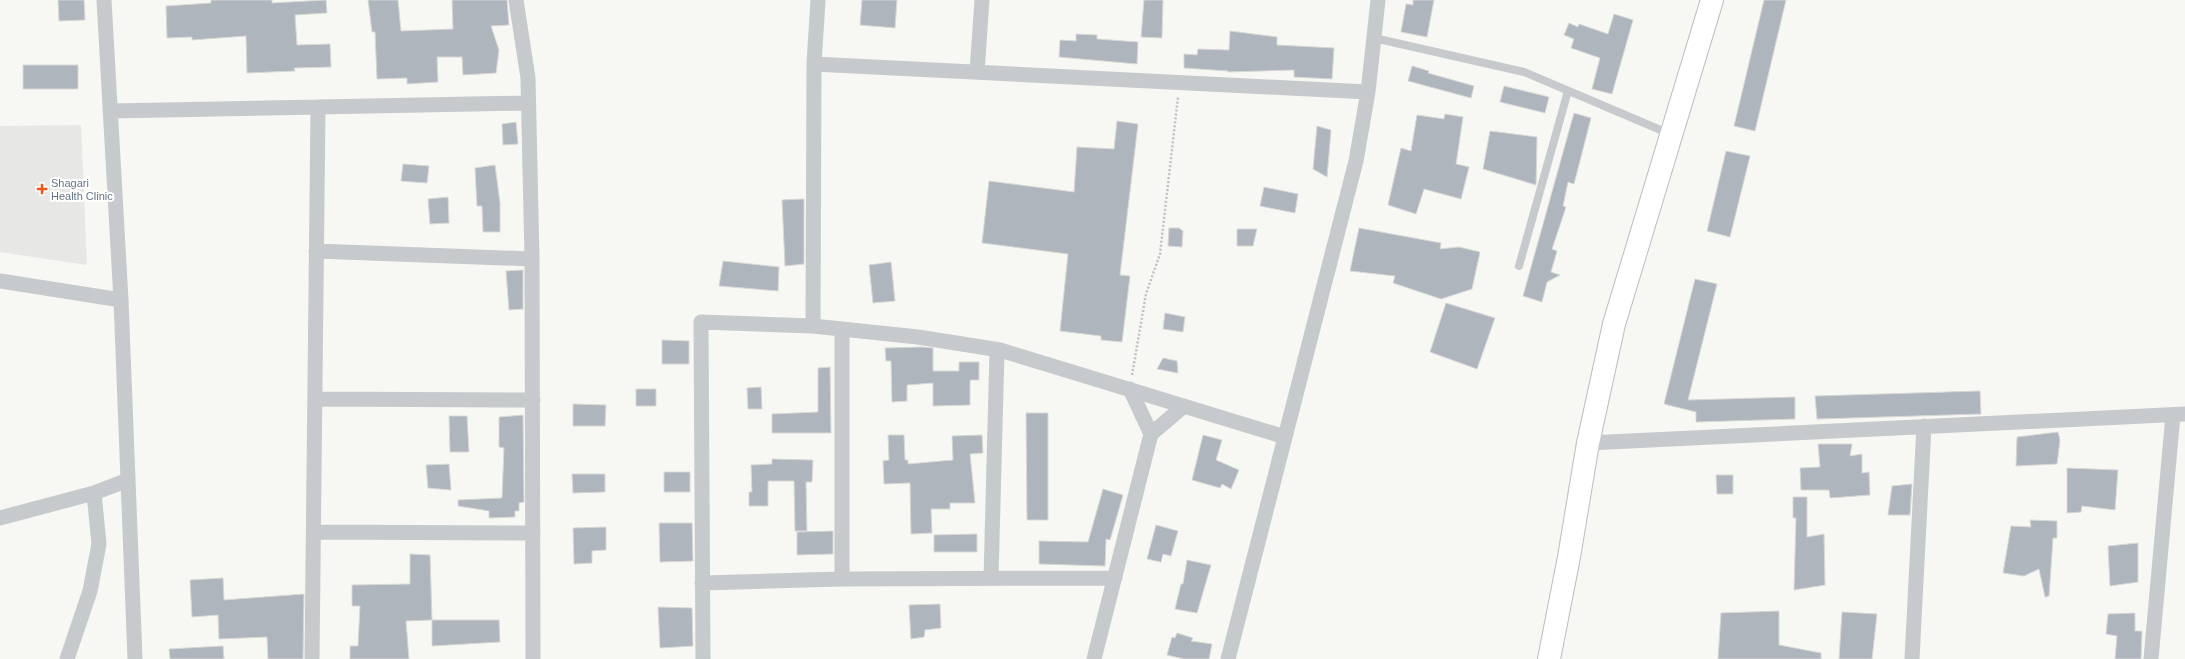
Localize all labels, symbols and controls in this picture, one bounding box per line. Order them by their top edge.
place label: Shagari Health Clinic [51,177,113,202]
marker: Shagari Health Clinic [36,183,48,195]

